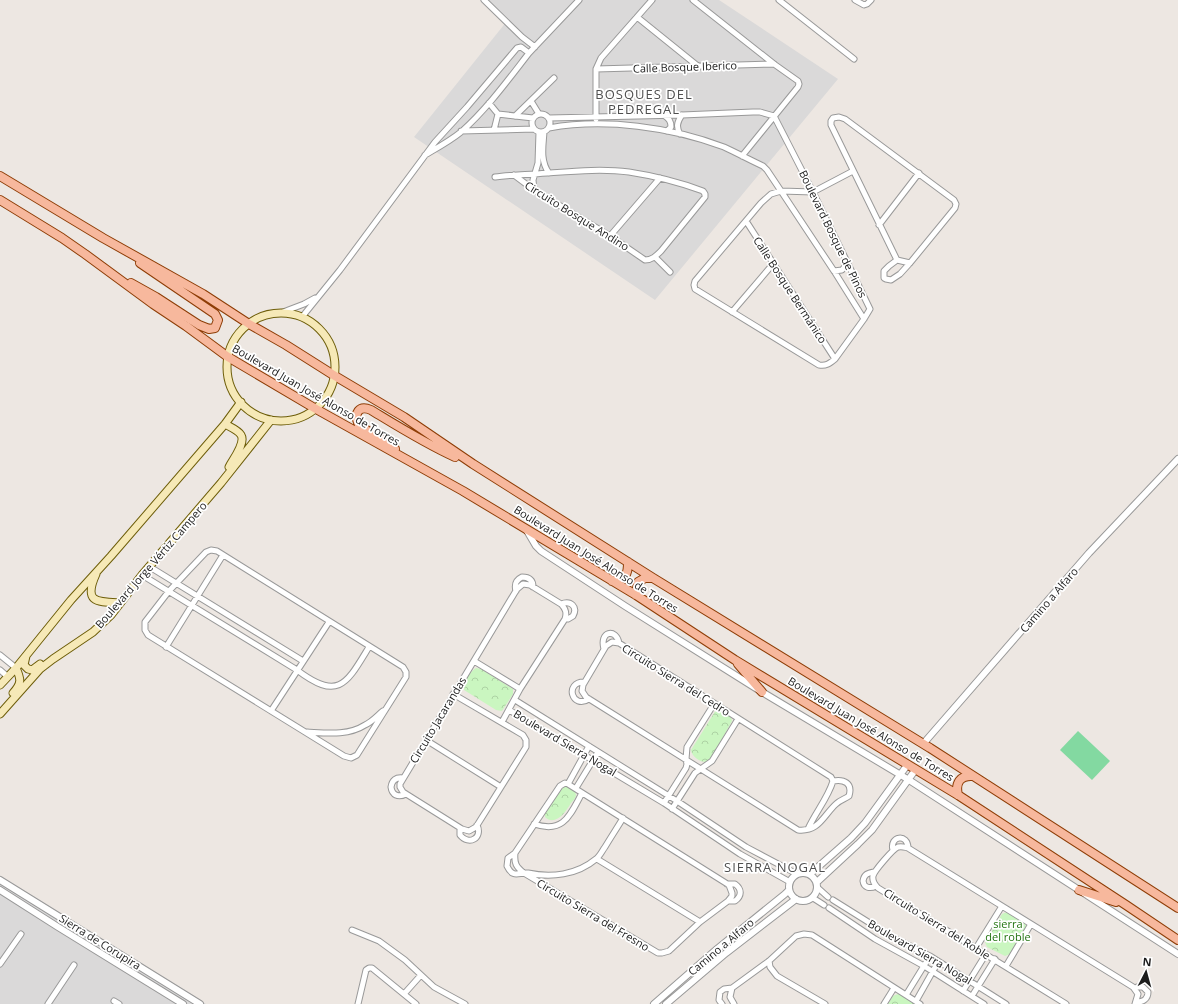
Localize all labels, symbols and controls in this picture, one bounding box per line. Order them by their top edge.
street label: Calle Bosque Iberico [633,57,738,76]
district label: BOSQUES DEL PEDREGAL [595,85,693,118]
street label: Boulevard Bosque de Pinos [796,167,871,300]
street label: Circuito Bosque Andino [522,177,633,254]
street label: Calle Bosque Bermánico [750,233,831,346]
street label: Boulevard Juan José Alonso de Torres [230,340,403,449]
street label: Boulevard Jorge Vértiz Campero [91,498,210,631]
street label: Boulevard Juan José Alonso de Torres [511,502,681,616]
street label: Camino a Alfaro [1016,564,1081,635]
street label: Circuito Sierra del Cedro [619,640,733,719]
street label: Boulevard Juan José Alonso de Torres [786,673,957,784]
street label: Circuito Jacarandas [406,674,469,766]
street label: Boulevard Sierra Nogal [511,706,620,779]
district label: SIERRA NOGAL [724,858,826,876]
street label: Circuito Sierra del Fresno [534,875,653,954]
street label: Circuito Sierra del Roble [881,885,993,963]
street label: Sierra de Corupira [57,910,144,973]
street label: Camino a Alfaro [685,914,757,979]
street label: Boulevard Sierra Nogal [865,916,975,988]
park label: sierra del roble [985,916,1031,944]
north arrow [1126,952,1166,992]
text: N [1142,954,1152,969]

